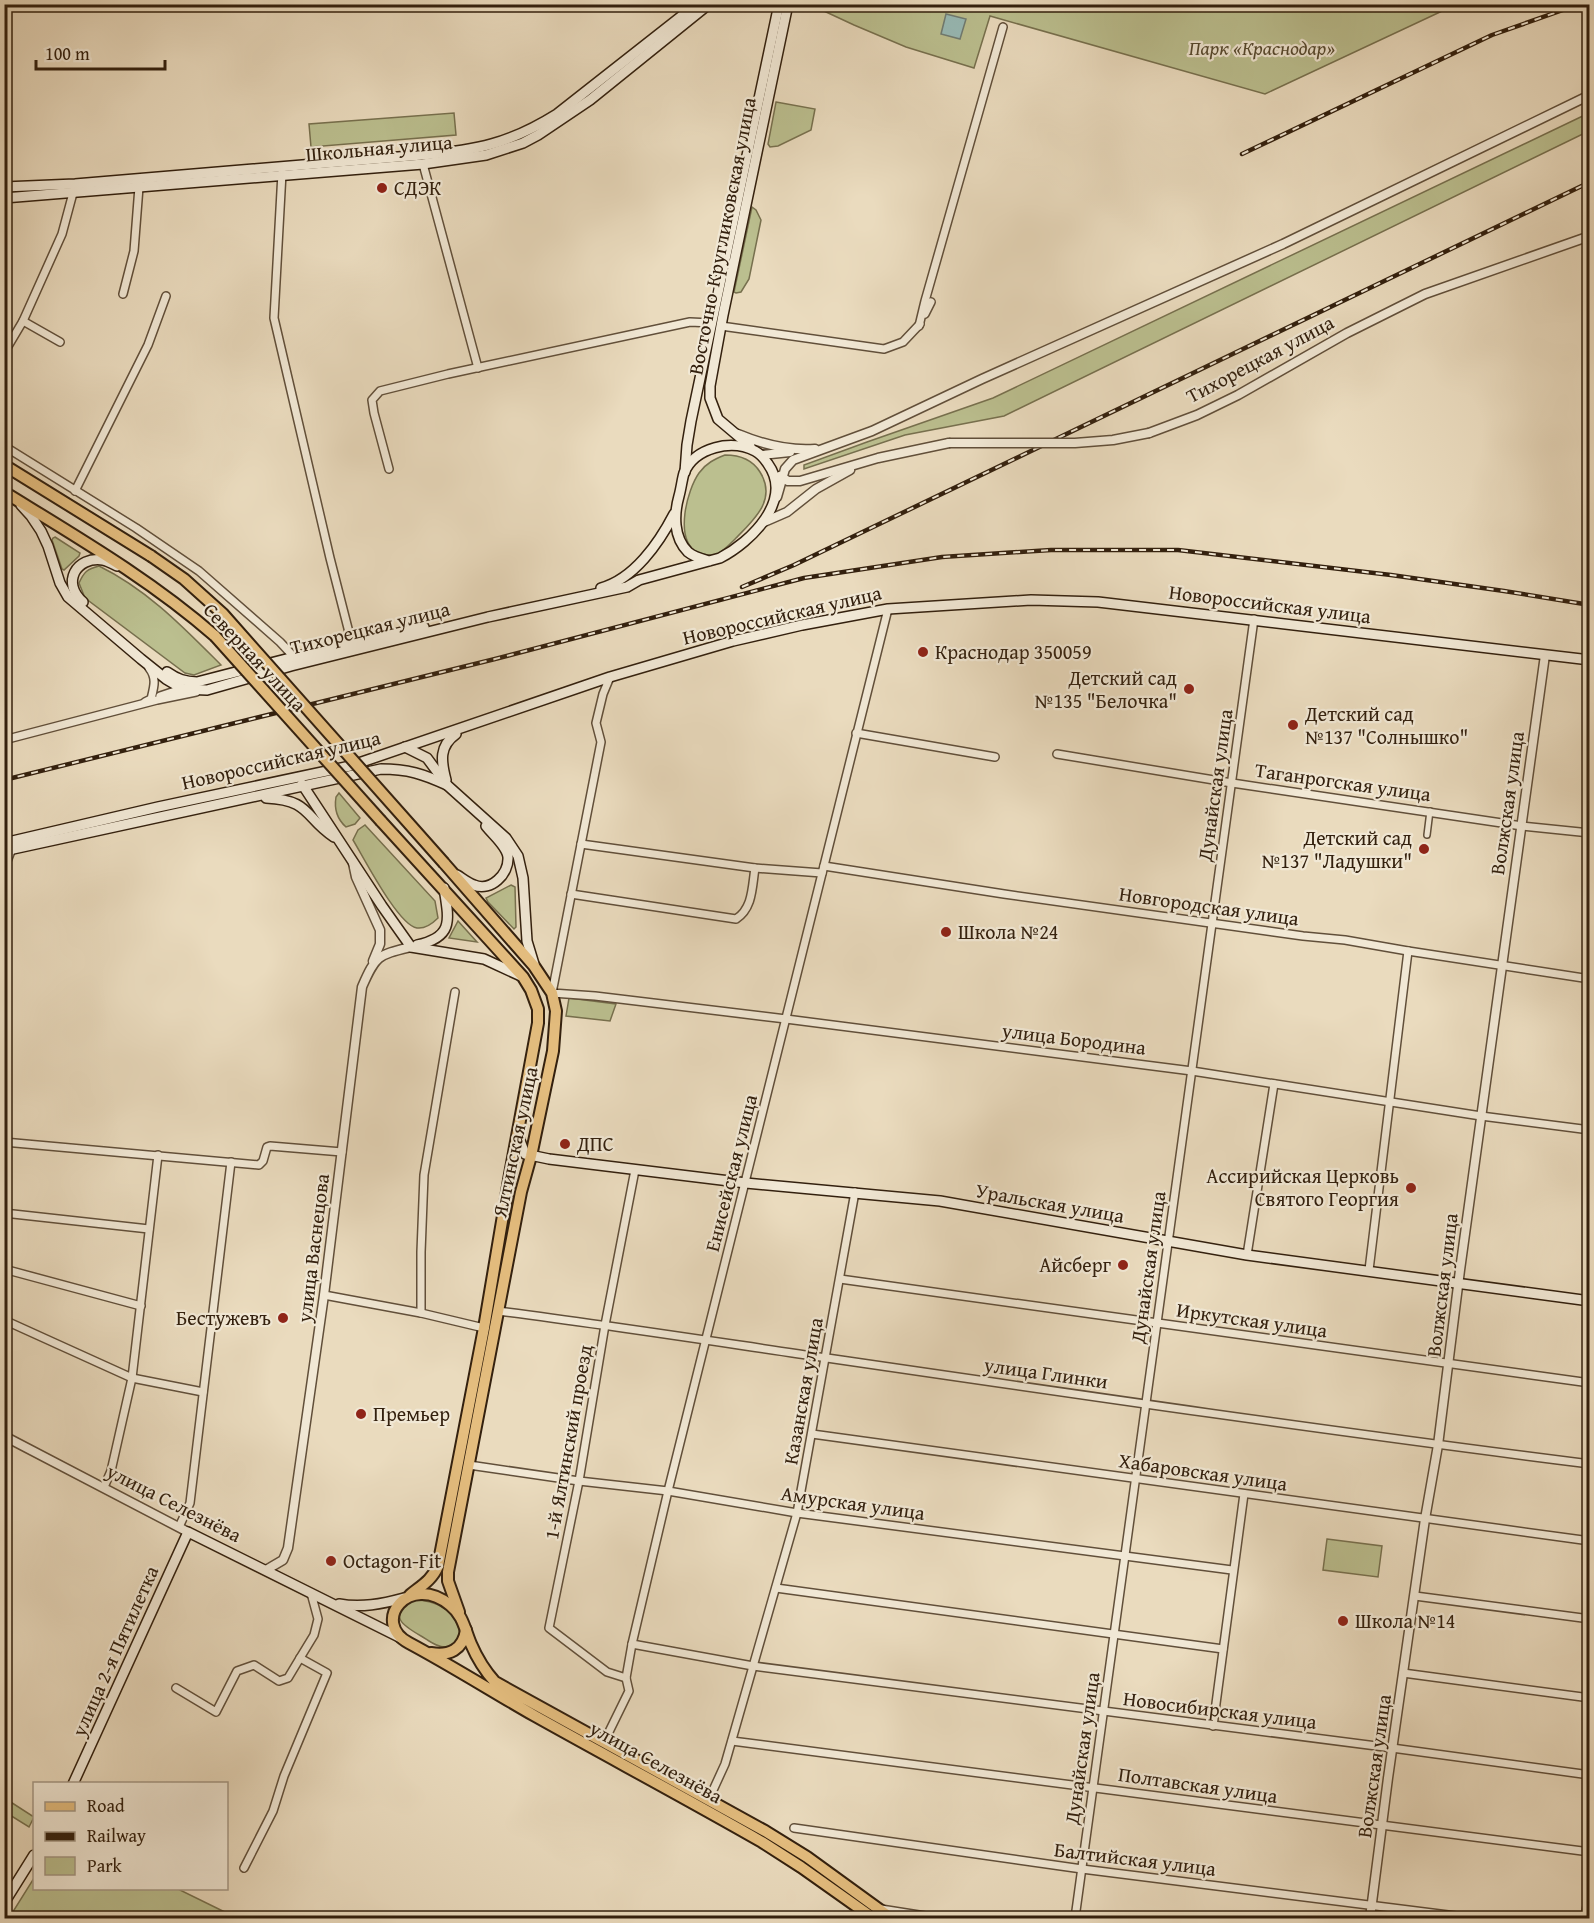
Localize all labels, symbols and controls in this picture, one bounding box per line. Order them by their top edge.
scale bar [36,33,165,71]
park label: Парк «Краснодар» [1189,33,1335,62]
text: 100 m [45,40,90,67]
street label: Восточно-Кругликовская улица [680,94,763,377]
street label: Школьная улица [304,127,454,168]
place label: СДЭК [394,173,442,202]
marker: СДЭК [375,181,389,195]
street label: Тихорецкая улица [1181,307,1339,410]
street label: Новороссийская улица [680,577,885,652]
street label: Новороссийская улица [1167,577,1373,630]
street label: Тихорецкая улица [287,594,453,661]
street label: Северная улица [197,596,314,718]
place label: Краснодар 350059 [935,637,1092,666]
marker: Краснодар 350059 [916,645,930,659]
place label: Детский сад №135 "Белочка" [1035,663,1177,715]
marker: Детский сад №135 "Белочка" [1182,682,1196,696]
place label: Детский сад №137 "Солнышко" [1304,699,1468,751]
street label: Дунайская улица [1189,707,1240,864]
marker: Детский сад №137 "Солнышко" [1286,718,1300,732]
street label: Новороссийская улица [179,722,384,797]
street label: Волжская улица [1482,729,1531,877]
street label: Таганрогская улица [1253,755,1433,808]
place label: Детский сад №137 "Ладушки" [1261,823,1412,875]
marker: Детский сад №137 "Ладушки" [1417,842,1431,856]
street label: Новгородская улица [1117,879,1301,933]
place label: Школа №24 [958,917,1058,946]
marker: Школа №24 [939,925,953,939]
street label: улица Бородина [999,1015,1148,1062]
street label: Ялтинская улица [484,1063,545,1221]
street label: Енисейская улица [697,1091,764,1255]
place label: ДПС [576,1129,614,1158]
marker: ДПС [558,1137,572,1151]
place label: Ассирийская Церковь Святого Георгия [1206,1161,1399,1213]
street label: улица Васнецова [289,1171,336,1325]
street label: Уральская улица [974,1175,1127,1230]
marker: Ассирийская Церковь Святого Георгия [1404,1181,1418,1195]
street label: Дунайская улица [1122,1189,1173,1346]
street label: Волжская улица [1418,1211,1465,1358]
place label: Айсберг [1039,1250,1112,1279]
marker: Айсберг [1116,1258,1130,1272]
street label: Иркутская улица [1175,1295,1330,1345]
place label: Бестужевъ [176,1303,271,1332]
marker: Бестужевъ [276,1311,290,1325]
street label: Казанская улица [775,1315,830,1467]
street label: 1-й Ялтинский проезд [536,1342,599,1542]
street label: улица Глинки [981,1349,1110,1396]
place label: Премьер [373,1399,450,1428]
marker: Премьер [354,1407,368,1421]
street label: Хабаровская улица [1117,1445,1290,1498]
street label: улица Селезнёва [101,1456,247,1549]
street label: Амурская улица [779,1478,927,1527]
place label: Octagon-Fit [343,1546,441,1575]
marker: Octagon-Fit [324,1554,338,1568]
street label: улица 2-я Пятилетка [63,1560,165,1742]
place label: Школа №14 [1355,1606,1455,1635]
marker: Школа №14 [1336,1614,1350,1628]
street label: Дунайская улица [1056,1670,1107,1827]
street label: Новосибирская улица [1122,1683,1319,1736]
street label: Волжская улица [1349,1692,1398,1840]
street label: улица Селезнёва [584,1713,728,1810]
street label: Полтавская улица [1117,1759,1280,1810]
legend [33,1782,228,1890]
text: Road [87,1792,125,1819]
text: Railway [87,1822,146,1849]
street label: Балтийская улица [1053,1834,1218,1883]
text: Park [87,1852,123,1879]

